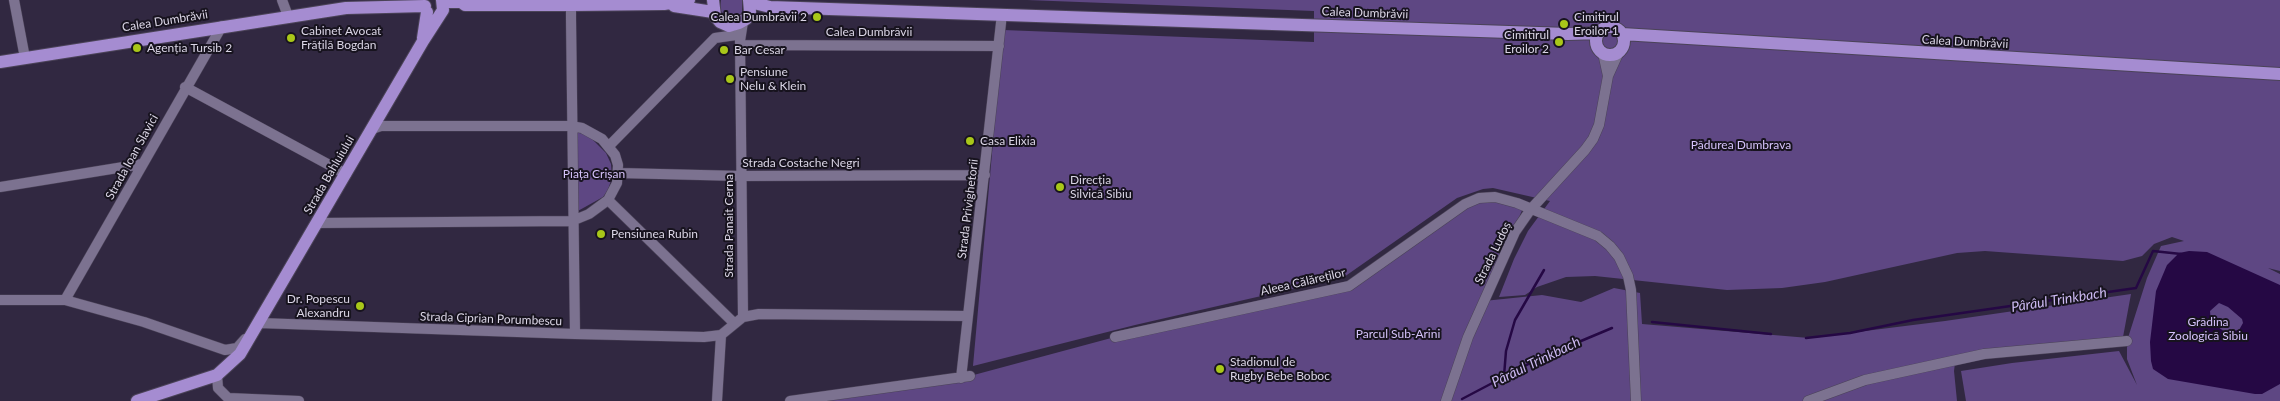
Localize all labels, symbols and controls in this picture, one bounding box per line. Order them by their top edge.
street label: Calea Dumbrăvii [1321,4,1409,22]
street label: Calea Dumbrăvii [121,7,209,35]
place label: Calea Dumbrăvii 2 [710,10,807,24]
place label: Cimitirul Eroilor 1 [1574,10,1619,38]
marker: Calea Dumbrăvii 2 [811,11,823,23]
marker: Cimitirul Eroilor 1 [1558,18,1570,30]
place label: Cabinet Avocat Frățilă Bogdan [301,24,381,52]
street label: Calea Dumbrăvii [826,25,912,39]
place label: Cimitirul Eroilor 2 [1504,28,1549,56]
marker: Cabinet Avocat Frățilă Bogdan [285,32,297,44]
street label: Calea Dumbrăvii [1921,33,2009,51]
marker: Cimitirul Eroilor 2 [1553,36,1565,48]
place label: Agenția Tursib 2 [147,41,232,55]
marker: Agenția Tursib 2 [131,42,143,54]
place label: Bar Cesar [734,43,785,57]
marker: Bar Cesar [718,44,730,56]
place label: Pensiune Nelu & Klein [740,65,806,93]
marker: Pensiune Nelu & Klein [724,73,736,85]
street label: Strada Ioan Slavici [103,112,161,202]
street label: Strada Bahluiului [301,133,357,217]
place label: Casa Elixia [980,134,1036,148]
marker: Casa Elixia [964,135,976,147]
park label: Pădurea Dumbrava [1691,138,1791,152]
street label: Strada Costache Negri [742,156,860,170]
street label: Strada Privighetorii [955,158,981,260]
park label: Piața Crișan [563,167,625,181]
place label: Direcția Silvică Sibiu [1070,173,1132,201]
street label: Strada Panait Cerna [722,174,736,278]
marker: Direcția Silvică Sibiu [1054,181,1066,193]
street label: Strada Ludoș [1472,219,1514,287]
place label: Pensiunea Rubin [611,227,698,241]
marker: Pensiunea Rubin [595,228,607,240]
street label: Aleea Călăreților [1259,265,1347,299]
water label: Pârâul Trinkbach [2010,284,2108,316]
place label: Dr. Popescu Alexandru [287,292,350,320]
marker: Dr. Popescu Alexandru [354,300,366,312]
street label: Strada Ciprian Porumbescu [420,309,562,329]
park label: Grădina Zoologică Sibiu [2168,315,2248,343]
park label: Parcul Sub-Arini [1356,327,1440,341]
water label: Pârâul Trinkbach [1489,333,1583,391]
place label: Stadionul de Rugby Bebe Boboc [1230,355,1330,383]
marker: Stadionul de Rugby Bebe Boboc [1214,363,1226,375]

